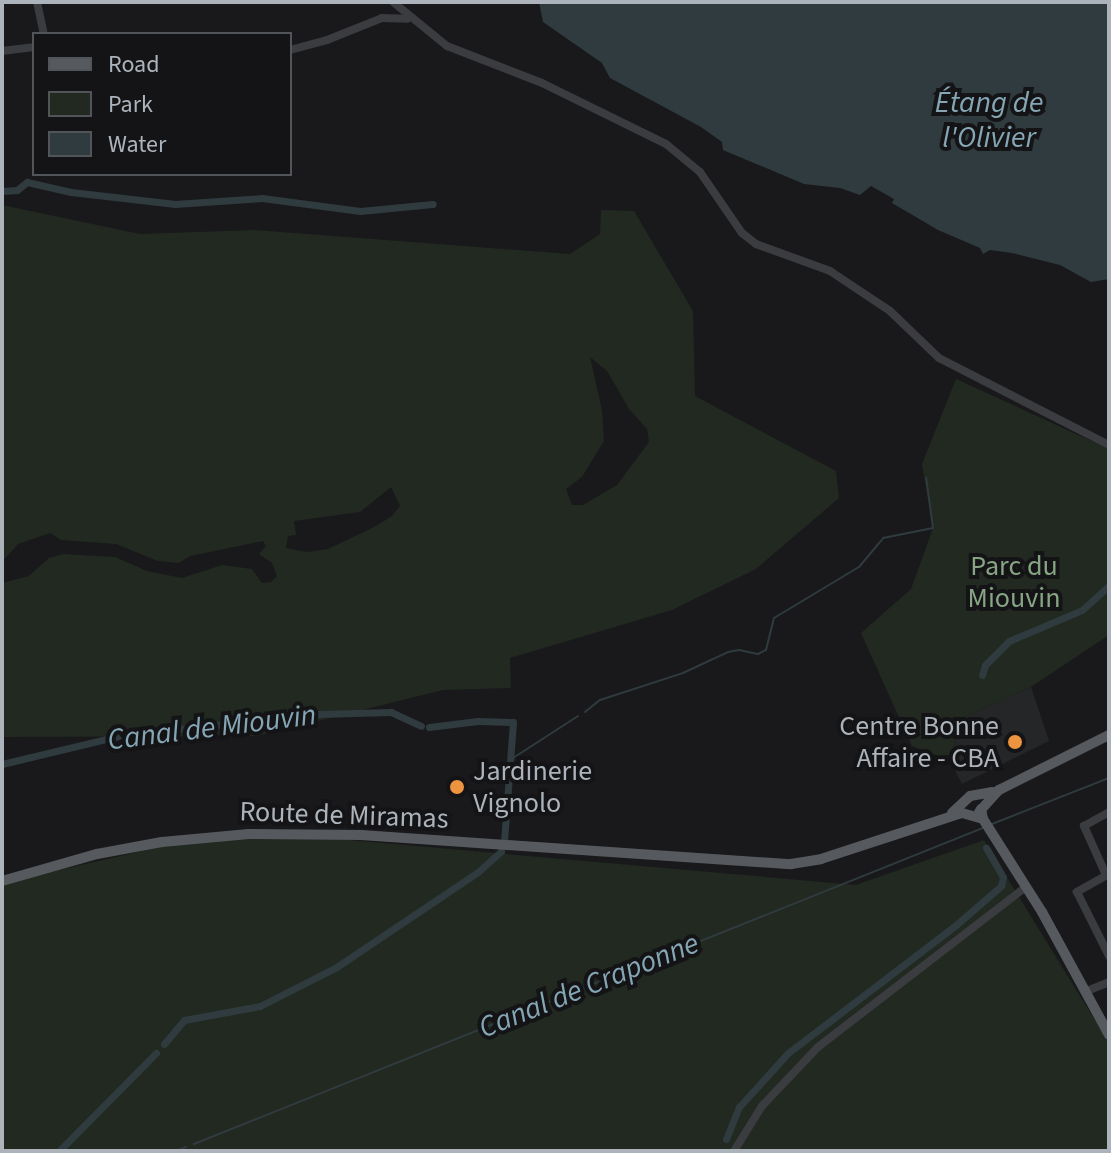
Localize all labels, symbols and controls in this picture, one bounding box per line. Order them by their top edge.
legend [32,32,292,176]
text: Road [108,47,160,82]
water label: Étang de l'Olivier [935,85,1043,156]
text: Park [108,87,153,122]
text: Water [108,127,166,162]
park label: Parc du Miouvin [968,549,1060,615]
water label: Canal de Miouvin [106,697,318,759]
place label: Centre Bonne Affaire - CBA [839,709,999,775]
marker: Centre Bonne Affaire - CBA [1006,733,1024,751]
place label: Jardinerie Vignolo [473,754,592,820]
marker: Jardinerie Vignolo [448,778,466,796]
street label: Route de Miramas [239,795,449,835]
water label: Canal de Craponne [474,925,704,1047]

